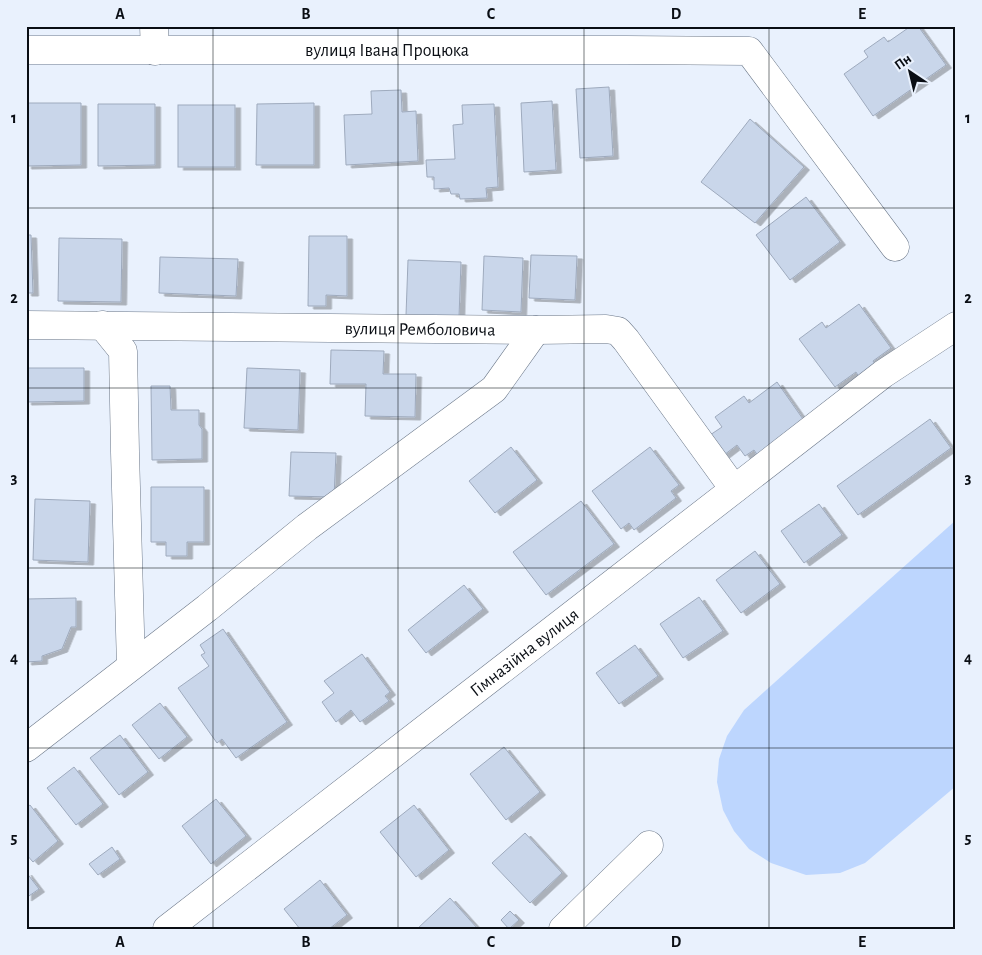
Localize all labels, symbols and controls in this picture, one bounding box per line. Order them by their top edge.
text: A [115,6,125,22]
text: B [301,6,311,22]
text: C [487,6,496,22]
text: D [671,6,682,22]
text: E [858,6,866,22]
street label: вулиця Івана Процюка [305,42,469,60]
north arrow [884,48,934,98]
text: Пн [892,52,914,73]
text: 1 [11,110,17,126]
text: 1 [965,110,971,126]
text: 2 [10,290,18,306]
text: 2 [964,290,972,306]
street label: вулиця Ремболовича [344,320,496,340]
text: 3 [11,470,18,486]
text: 3 [965,470,972,486]
street label: Гімназійна вулиця [467,605,582,700]
text: 4 [10,650,18,666]
text: 4 [964,650,972,666]
text: 5 [11,830,18,846]
text: 5 [965,830,972,846]
text: A [115,934,125,950]
text: B [301,934,311,950]
text: C [487,934,496,950]
text: D [671,934,682,950]
text: E [858,934,866,950]

